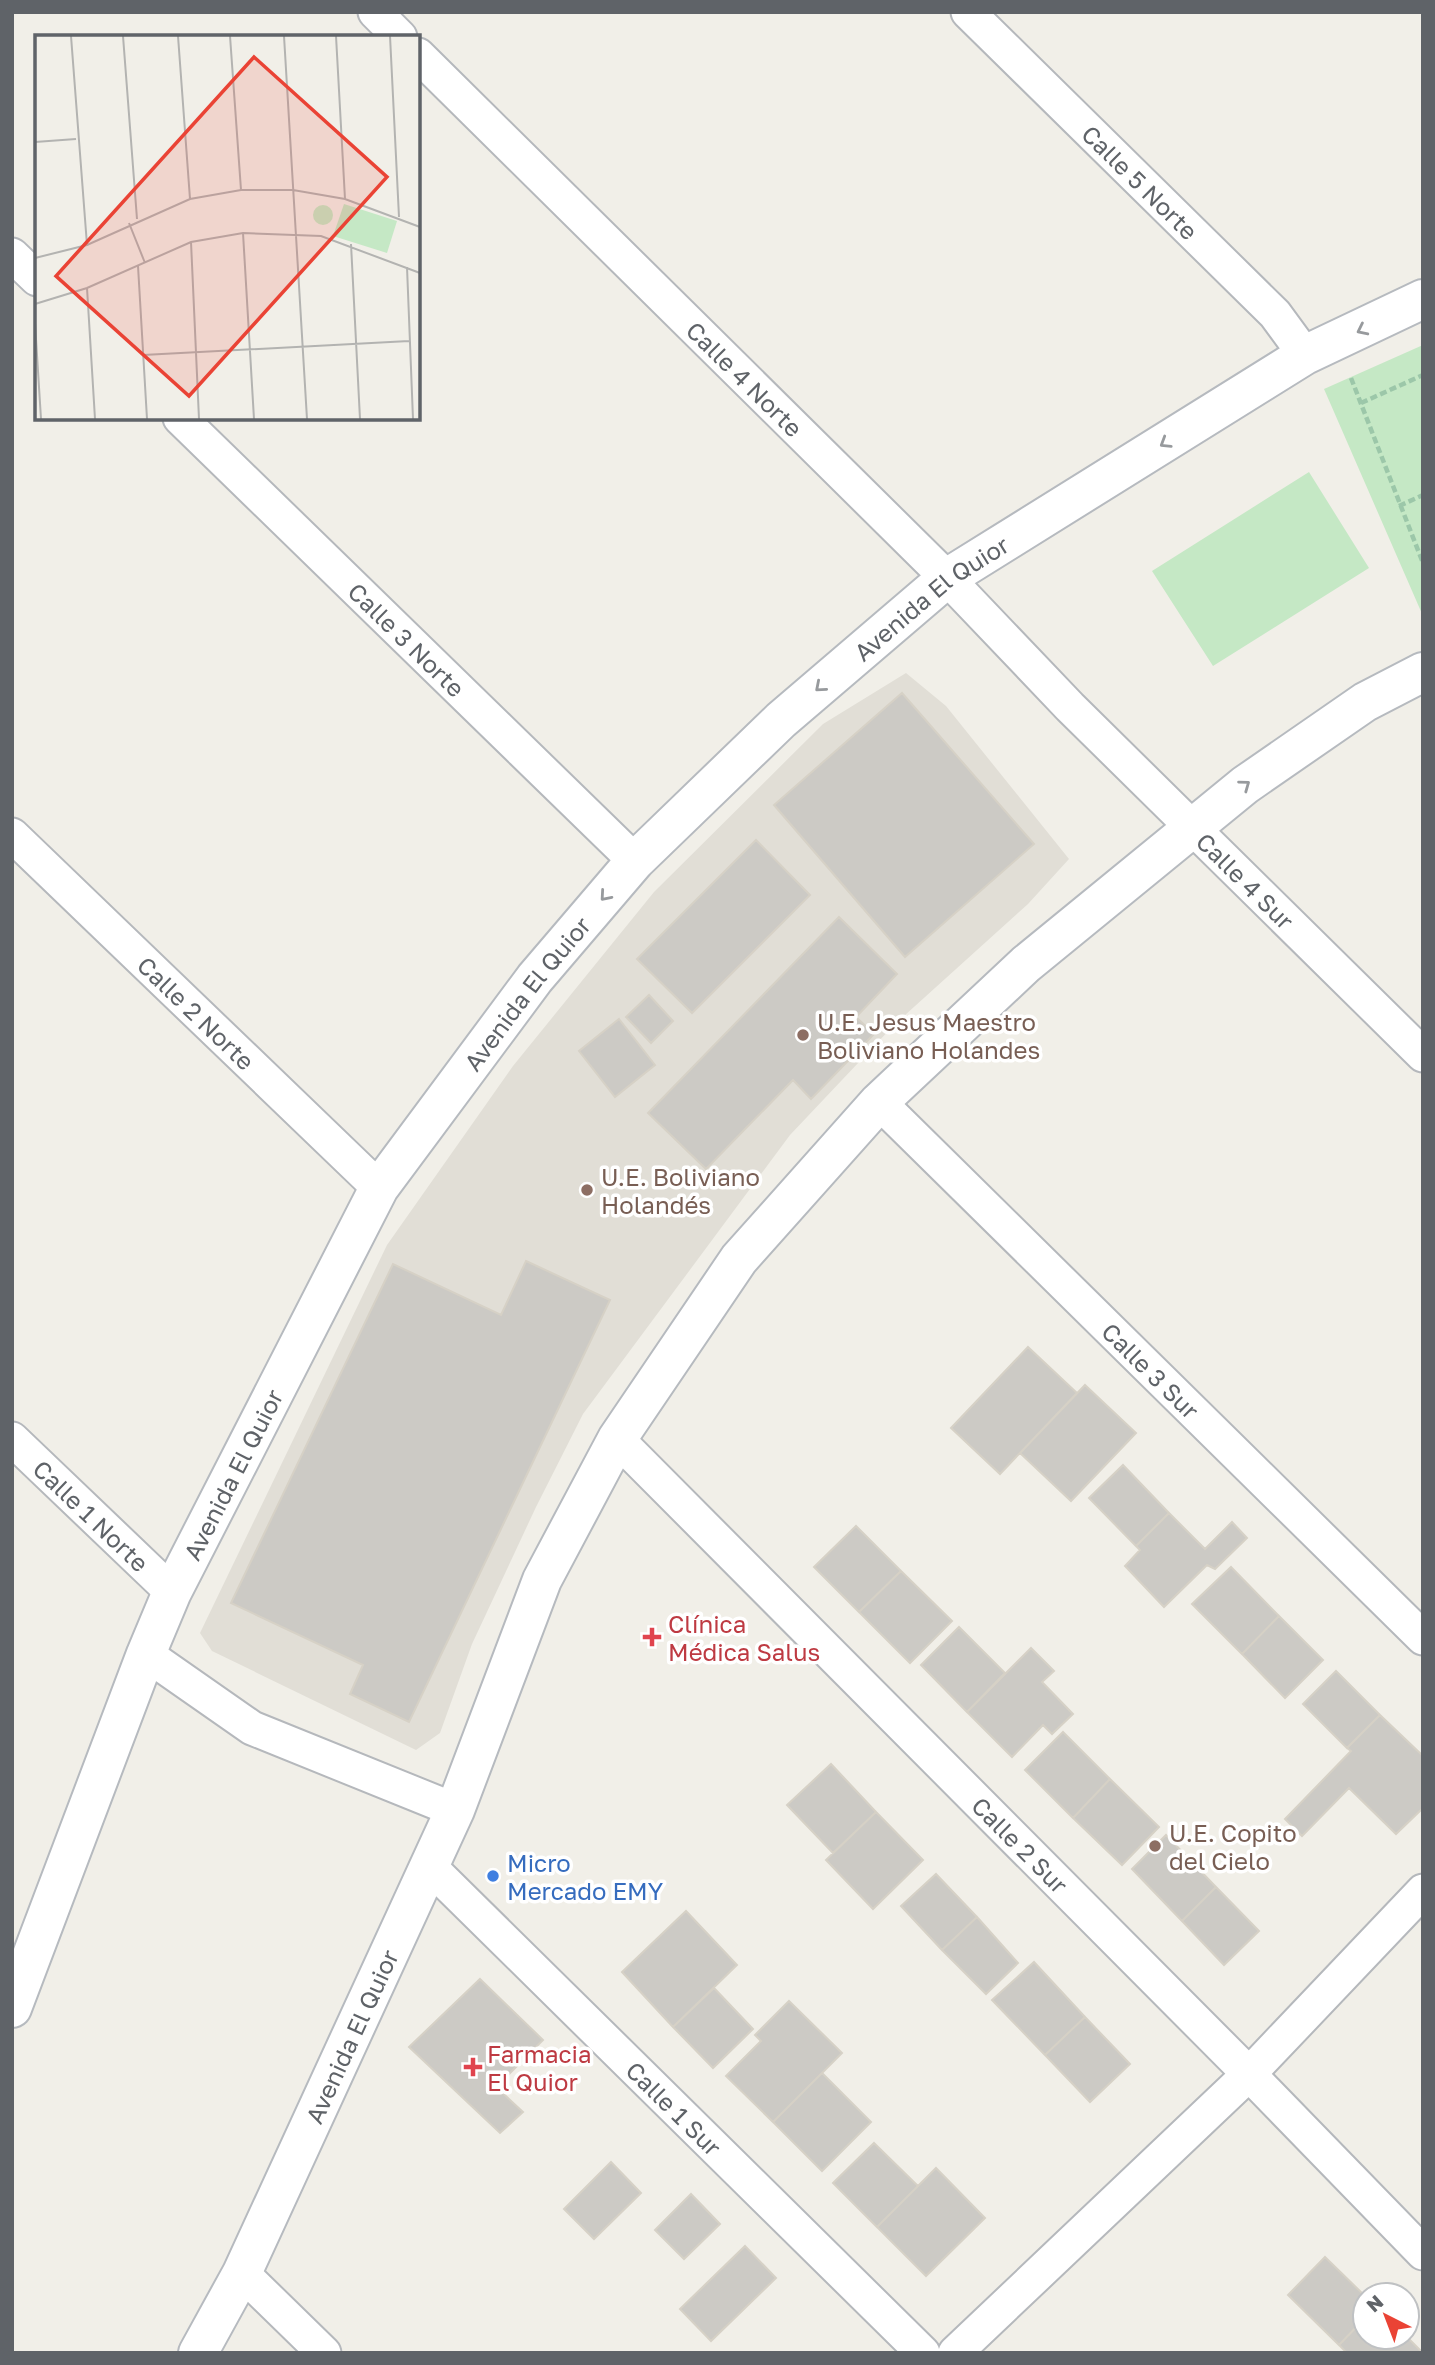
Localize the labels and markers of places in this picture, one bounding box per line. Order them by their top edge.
place label: U.E. Jesus Maestro Boliviano Holandes [817,1007,1040,1064]
marker: U.E. Jesus Maestro Boliviano Holandes [795,1027,811,1043]
place label: U.E. Boliviano Holandés [601,1162,760,1219]
marker: U.E. Boliviano Holandés [579,1182,595,1198]
place label: Clínica Médica Salus [668,1609,820,1666]
marker: Clínica Médica Salus [642,1627,662,1647]
place label: U.E. Copito del Cielo [1169,1818,1297,1875]
marker: U.E. Copito del Cielo [1147,1838,1163,1854]
place label: Micro Mercado EMY [507,1848,664,1905]
marker: Micro Mercado EMY [485,1868,501,1884]
place label: Farmacia El Quior [487,2039,592,2096]
marker: Farmacia El Quior [465,2059,481,2075]

